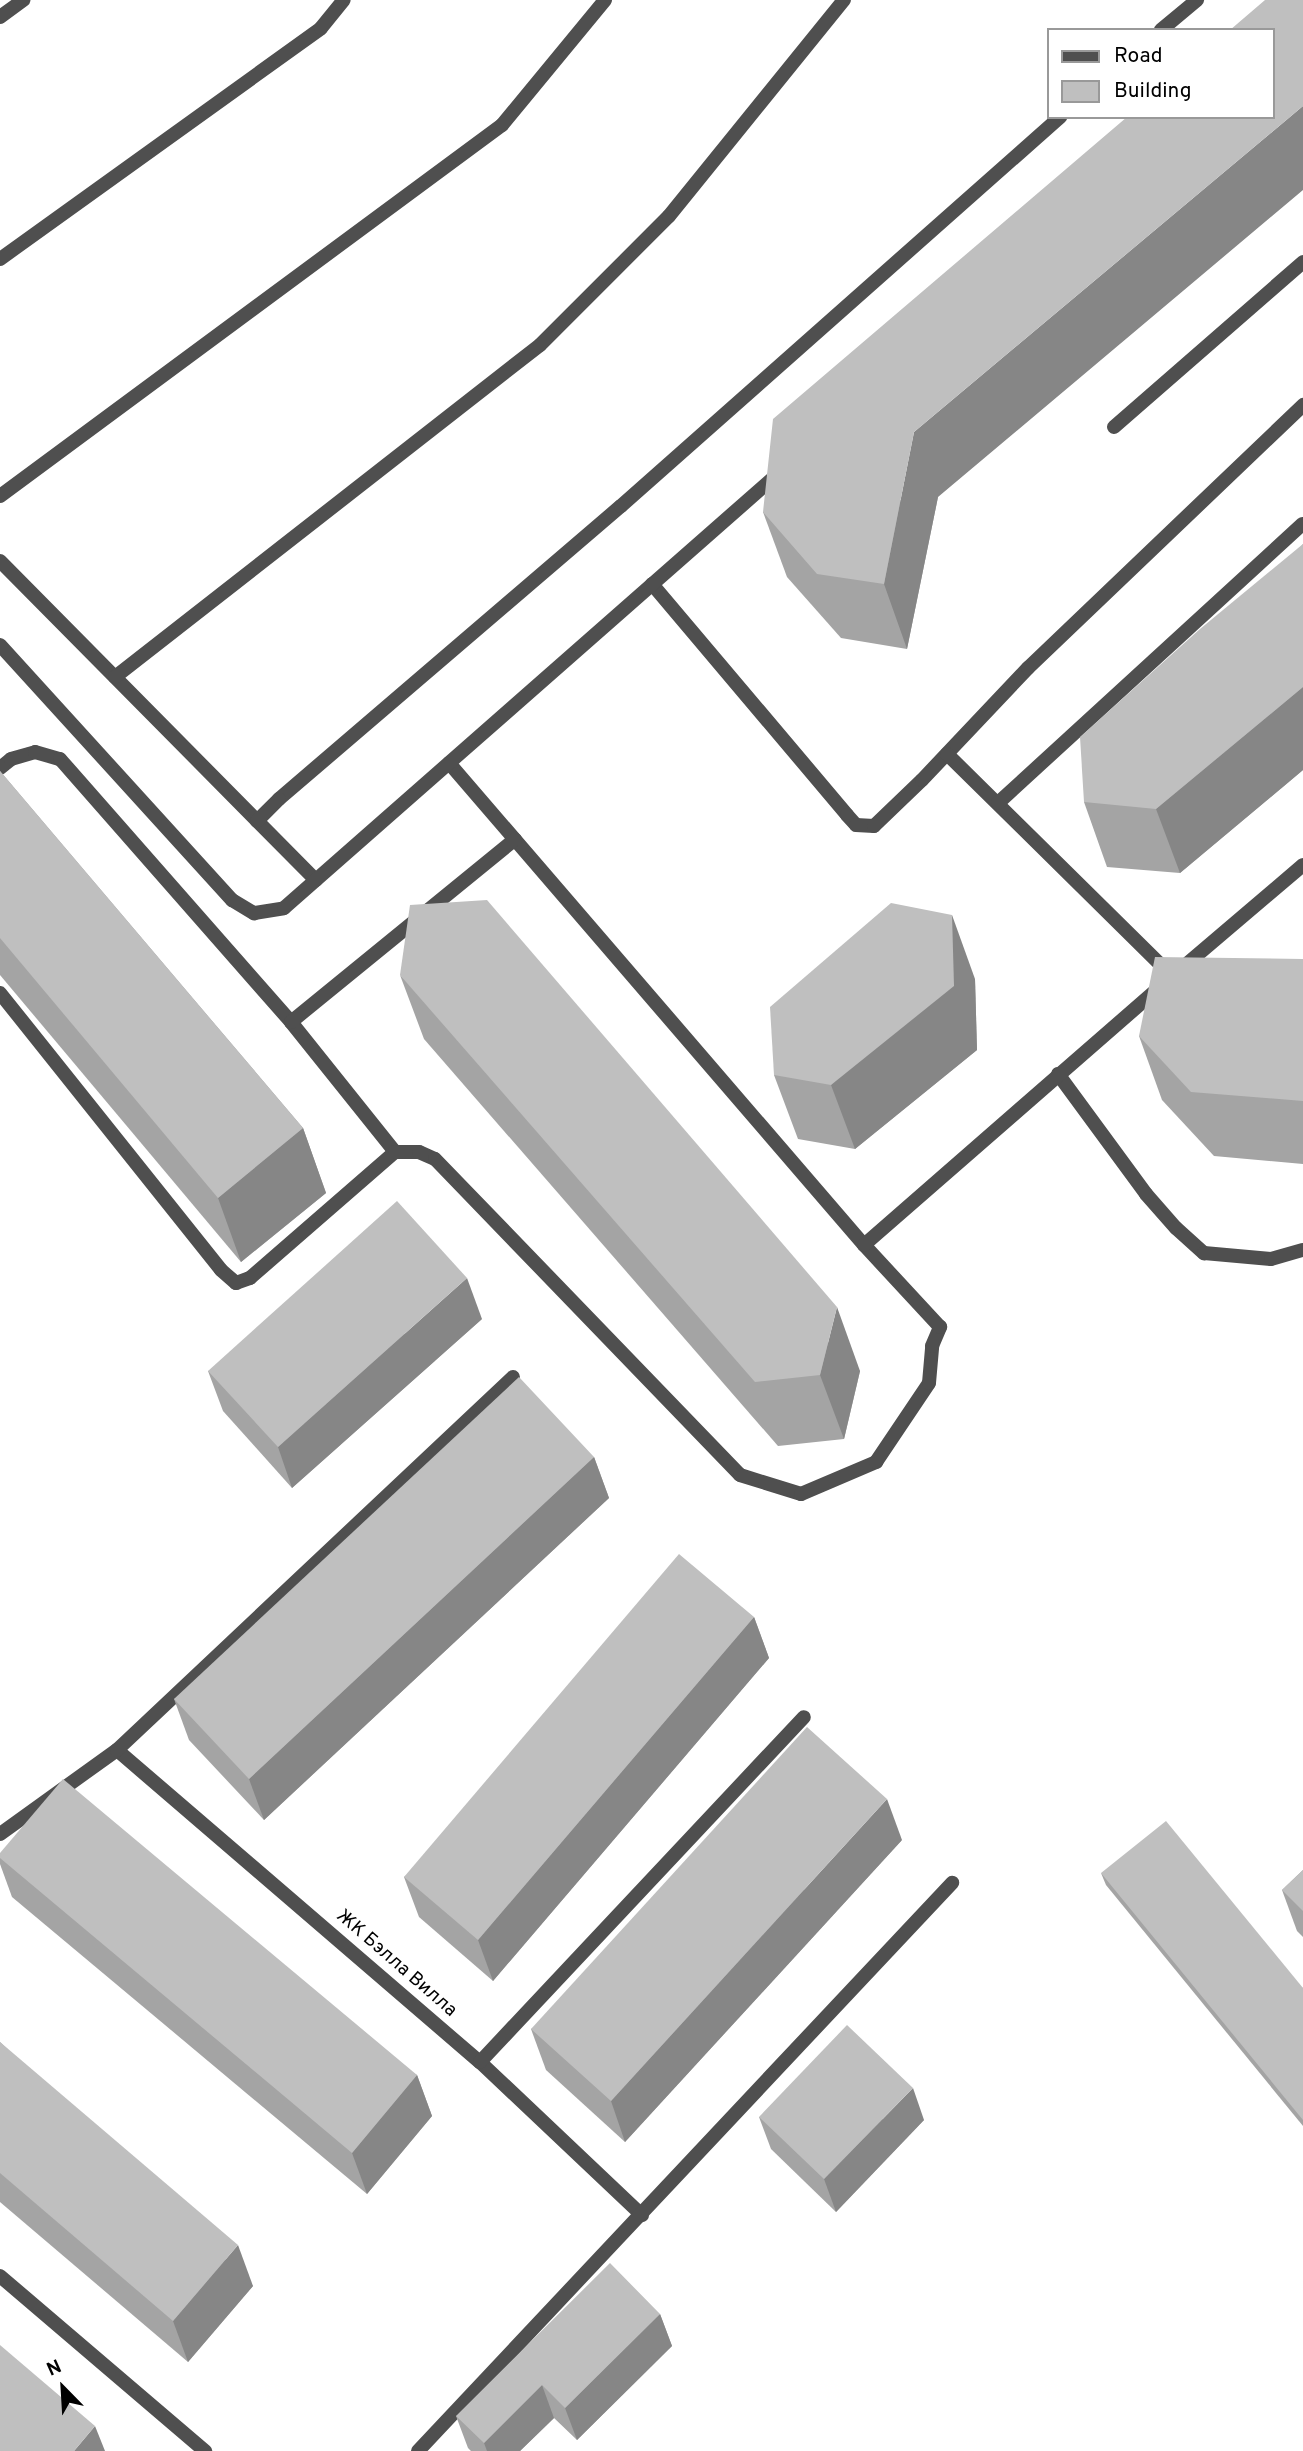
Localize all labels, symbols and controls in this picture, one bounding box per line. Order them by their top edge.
legend [1048,28,1275,119]
text: Road [1114,43,1163,70]
text: Building [1114,78,1192,105]
street label: ЖК Бэлла Вилла [331,1905,461,2023]
north arrow [28,2353,98,2423]
text: N [43,2355,66,2383]

